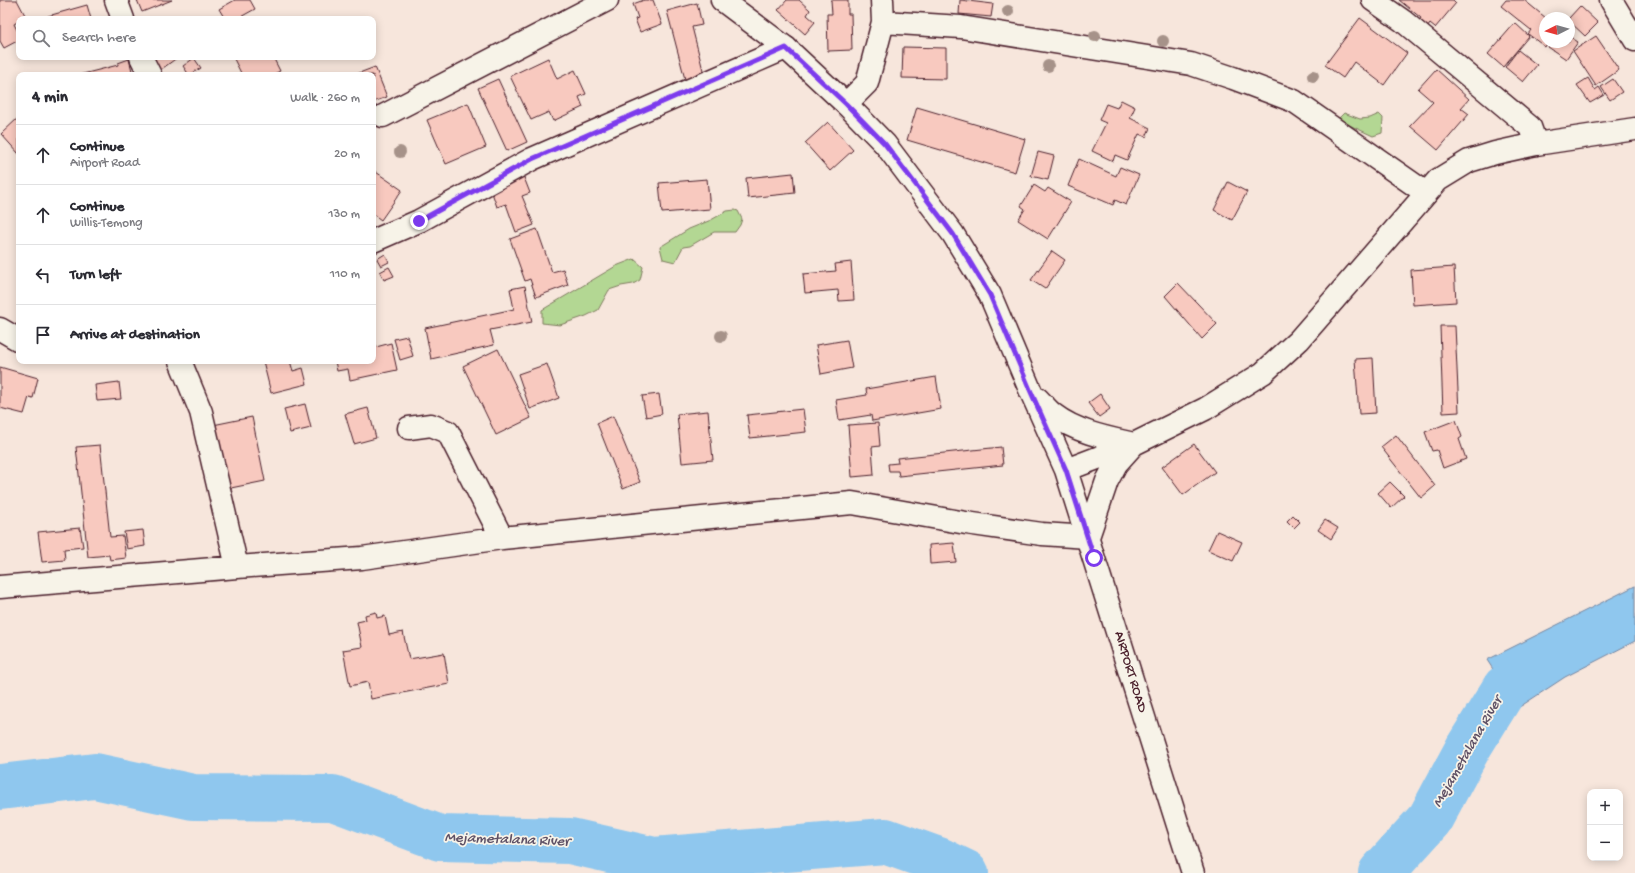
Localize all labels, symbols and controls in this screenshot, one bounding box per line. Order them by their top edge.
north arrow [1539,12,1575,48]
search box [16,16,376,60]
icon: search [30,27,52,49]
text: Search here [62,29,136,47]
text: 4 min [32,88,68,108]
text: Walk · 260 m [290,91,360,106]
text: Continue [70,138,124,156]
icon: ahead [32,144,54,166]
text: 20 m [334,147,360,162]
text: Airport Road [70,156,140,171]
text: Continue [70,198,124,216]
icon: ahead [32,204,54,226]
text: 130 m [328,207,360,222]
route end [410,212,428,230]
text: Willis-Temong [70,216,143,231]
icon: left [32,264,54,286]
text: Turn left [70,266,121,284]
text: 110 m [330,267,360,282]
icon: arrive [32,324,54,346]
text: Arrive at destination [70,326,200,344]
route start [1085,549,1103,567]
street label: AIRPORT ROAD [1110,629,1151,716]
water label: Mejametalana River [1429,691,1508,811]
map controls [1587,789,1623,861]
button: + [1587,789,1623,825]
button: − [1587,825,1623,861]
water label: Mejametalana River [444,829,573,851]

